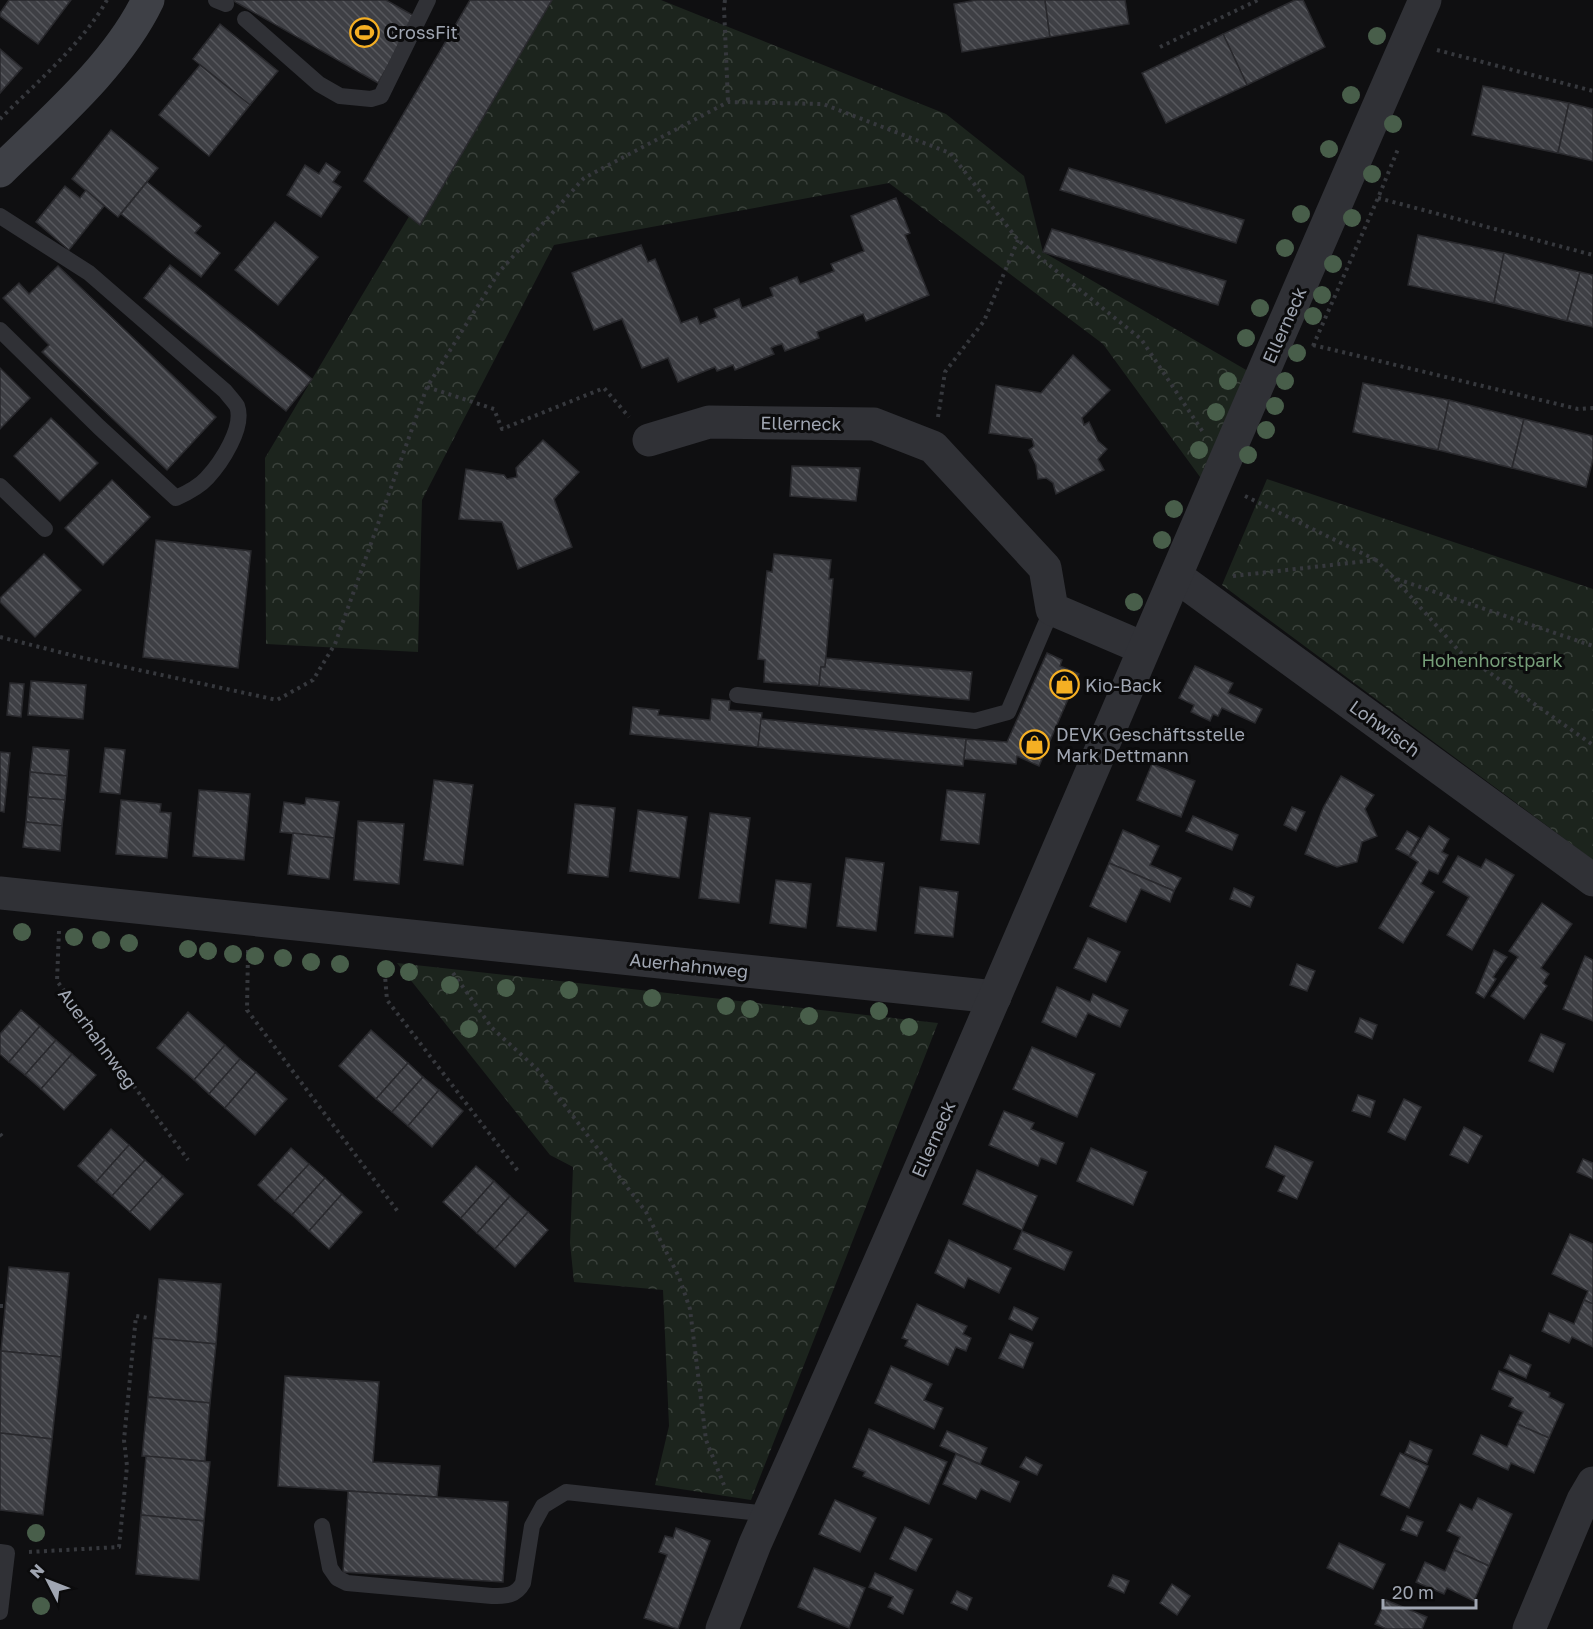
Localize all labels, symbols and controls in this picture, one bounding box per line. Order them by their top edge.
sports icon: CrossFit [349,16,381,48]
place label: CrossFit [386,21,458,43]
street label: Ellerneck [1257,283,1311,367]
street label: Ellerneck [760,411,842,435]
park label: Hohenhorstpark [1421,649,1563,671]
shop icon: Kio-Back [1048,669,1080,701]
place label: Kio-Back [1085,674,1162,696]
street label: Lohwisch [1346,695,1424,761]
place label: DEVK Geschäftsstelle Mark Dettmann [1056,723,1245,766]
shop icon: DEVK Geschäftsstelle Mark Dettmann [1019,728,1051,760]
street label: Auerhahnweg [629,948,749,982]
street label: Auerhahnweg [54,983,142,1093]
street label: Ellerneck [906,1097,960,1181]
north arrow [18,1551,78,1611]
text: N [25,1560,48,1582]
scale bar [1383,1572,1476,1610]
text: 20 m [1392,1581,1434,1603]

